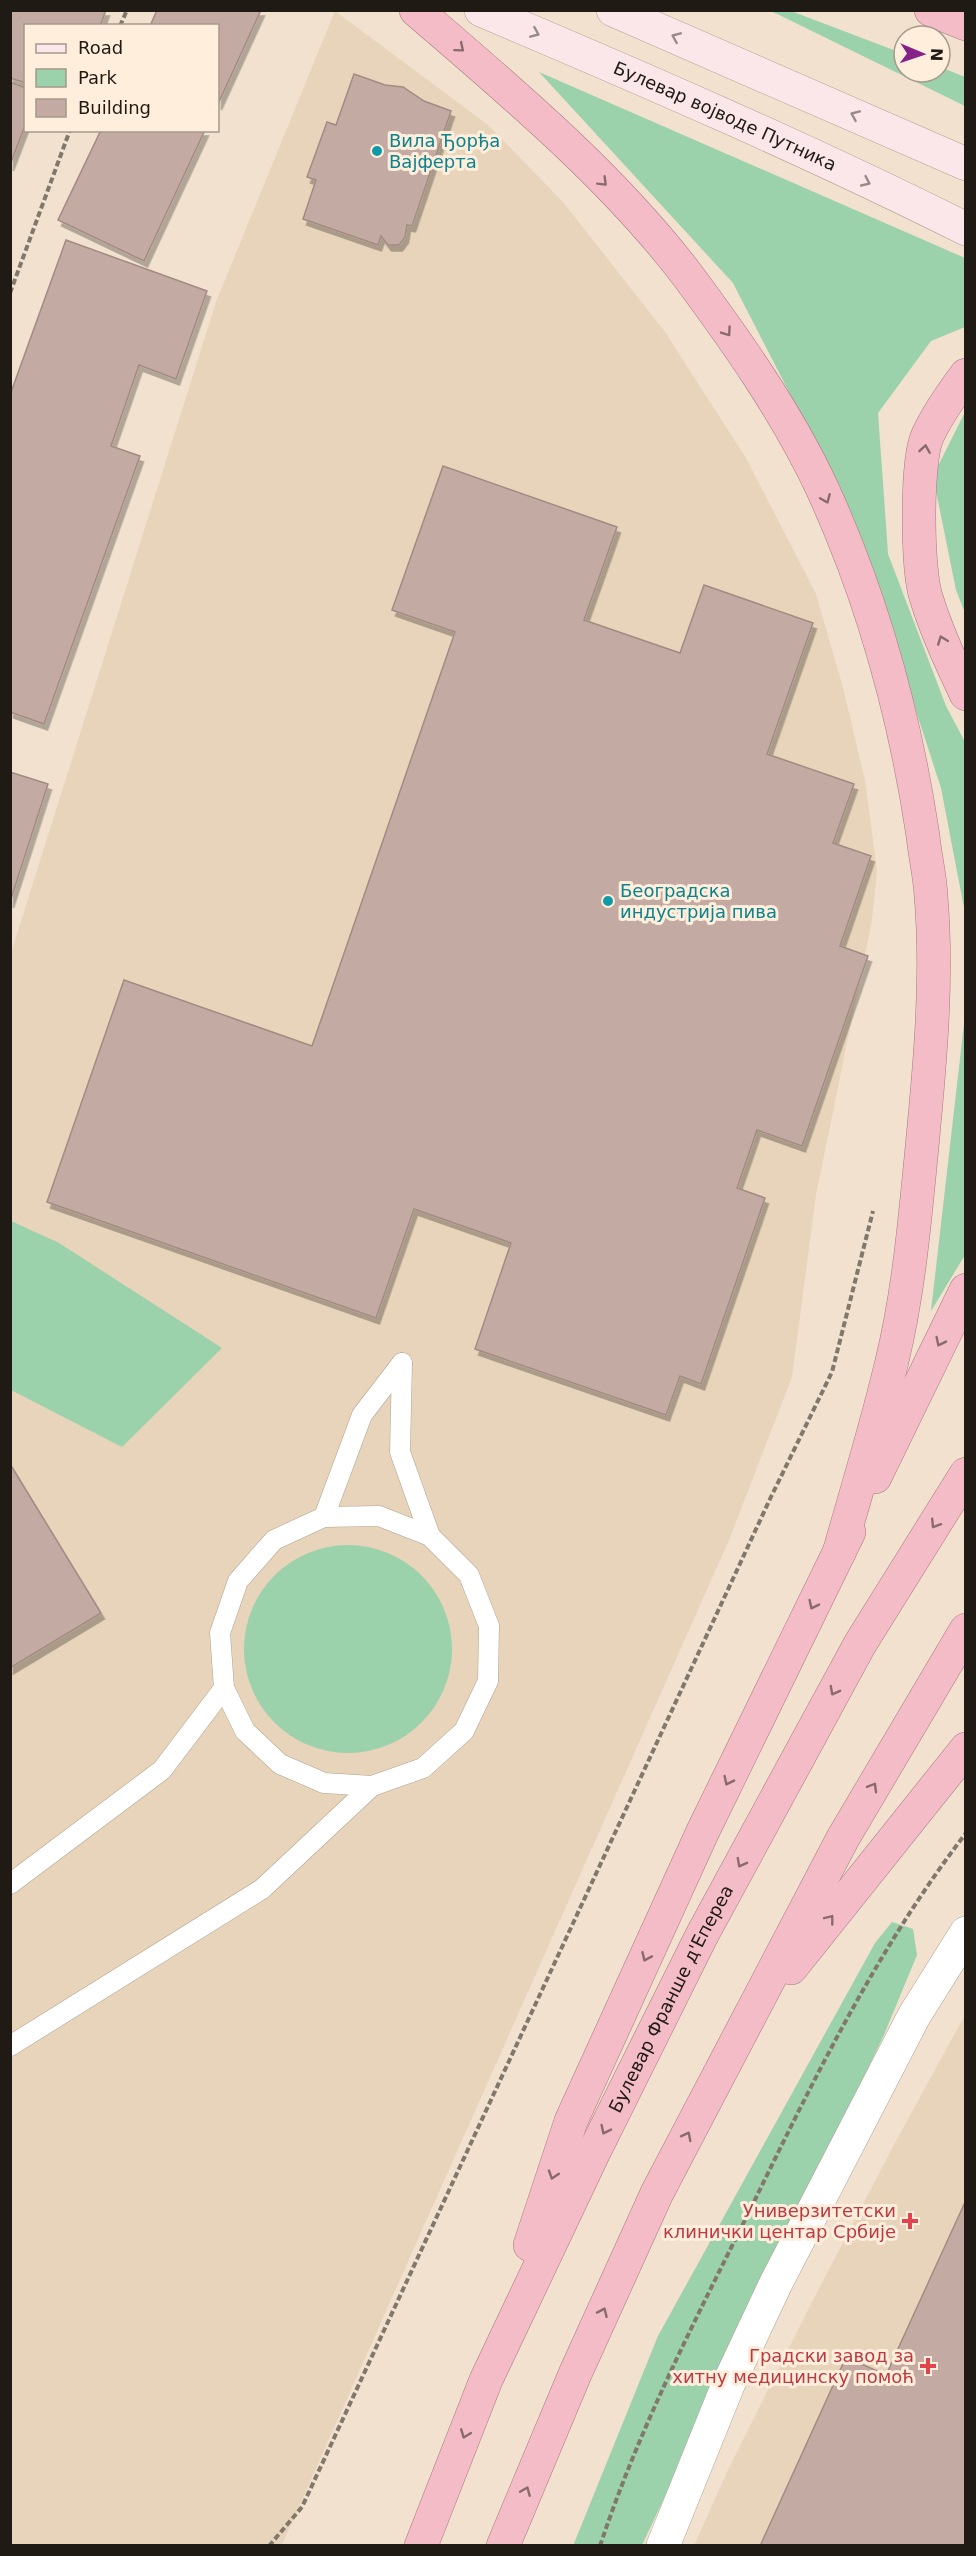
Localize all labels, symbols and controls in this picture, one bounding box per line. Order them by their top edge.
legend [24,24,219,132]
north arrow [892,24,952,84]
one-way arrow [529,26,540,38]
one-way arrow [671,32,682,44]
text: Road [78,37,123,58]
one-way arrow [453,41,464,52]
text: N [927,47,946,62]
street label: Булевар војводе Путника [610,57,840,175]
text: Park [78,67,117,88]
text: Building [78,97,151,118]
one-way arrow [850,110,861,122]
place label: Вила Ђорђа Вајферта [389,130,500,172]
marker: Вила Ђорђа Вајферта [370,144,384,158]
one-way arrow [595,174,606,185]
one-way arrow [860,175,871,187]
one-way arrow [720,325,731,336]
one-way arrow [918,444,931,454]
one-way arrow [819,492,831,503]
one-way arrow [937,635,950,646]
place label: Београдска индустрија пива [620,880,777,922]
marker: Београдска индустрија пива [601,894,615,908]
one-way arrow [936,1336,948,1347]
one-way arrow [930,1518,942,1528]
one-way arrow [809,1599,820,1610]
one-way arrow [830,1685,841,1695]
one-way arrow [723,1774,735,1785]
one-way arrow [865,1783,877,1793]
one-way arrow [737,1856,748,1867]
street label: Булевар Франше д'Епереа [604,1881,737,2116]
one-way arrow [823,1915,834,1926]
one-way arrow [641,1951,653,1962]
one-way arrow [601,2123,612,2134]
one-way arrow [679,2132,691,2143]
one-way arrow [548,2169,561,2180]
place label: Универзитетски клинички центар Србије [663,2200,896,2242]
marker: Универзитетски клинички центар Србије [901,2212,919,2230]
one-way arrow [596,2308,608,2319]
place label: Градски завод за хитну медицинску помоћ [672,2345,914,2387]
marker: Градски завод за хитну медицинску помоћ [919,2357,937,2375]
one-way arrow [459,2428,472,2439]
one-way arrow [519,2487,531,2498]

